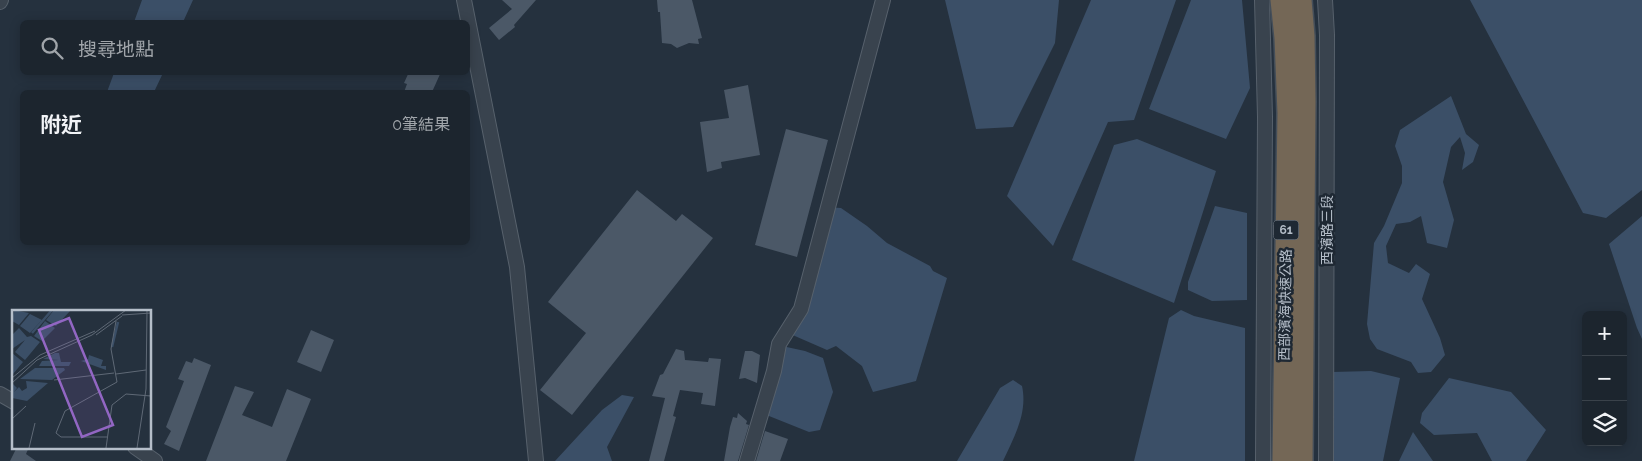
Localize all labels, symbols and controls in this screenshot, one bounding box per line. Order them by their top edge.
search box [20,20,470,75]
icon: search [38,34,66,62]
text: 搜尋地點 [78,38,154,60]
text: 附近 [40,112,82,137]
text: 0筆結果 [392,115,450,134]
street label: 西濱路三段 [1319,195,1335,265]
road number: 61 [1274,220,1298,240]
street label: 西部濱海快速公路 [1276,249,1294,361]
inset map [12,310,151,448]
map controls [1582,311,1627,446]
button: + [1582,311,1627,356]
button: − [1582,356,1627,401]
button: layers [1582,401,1627,446]

